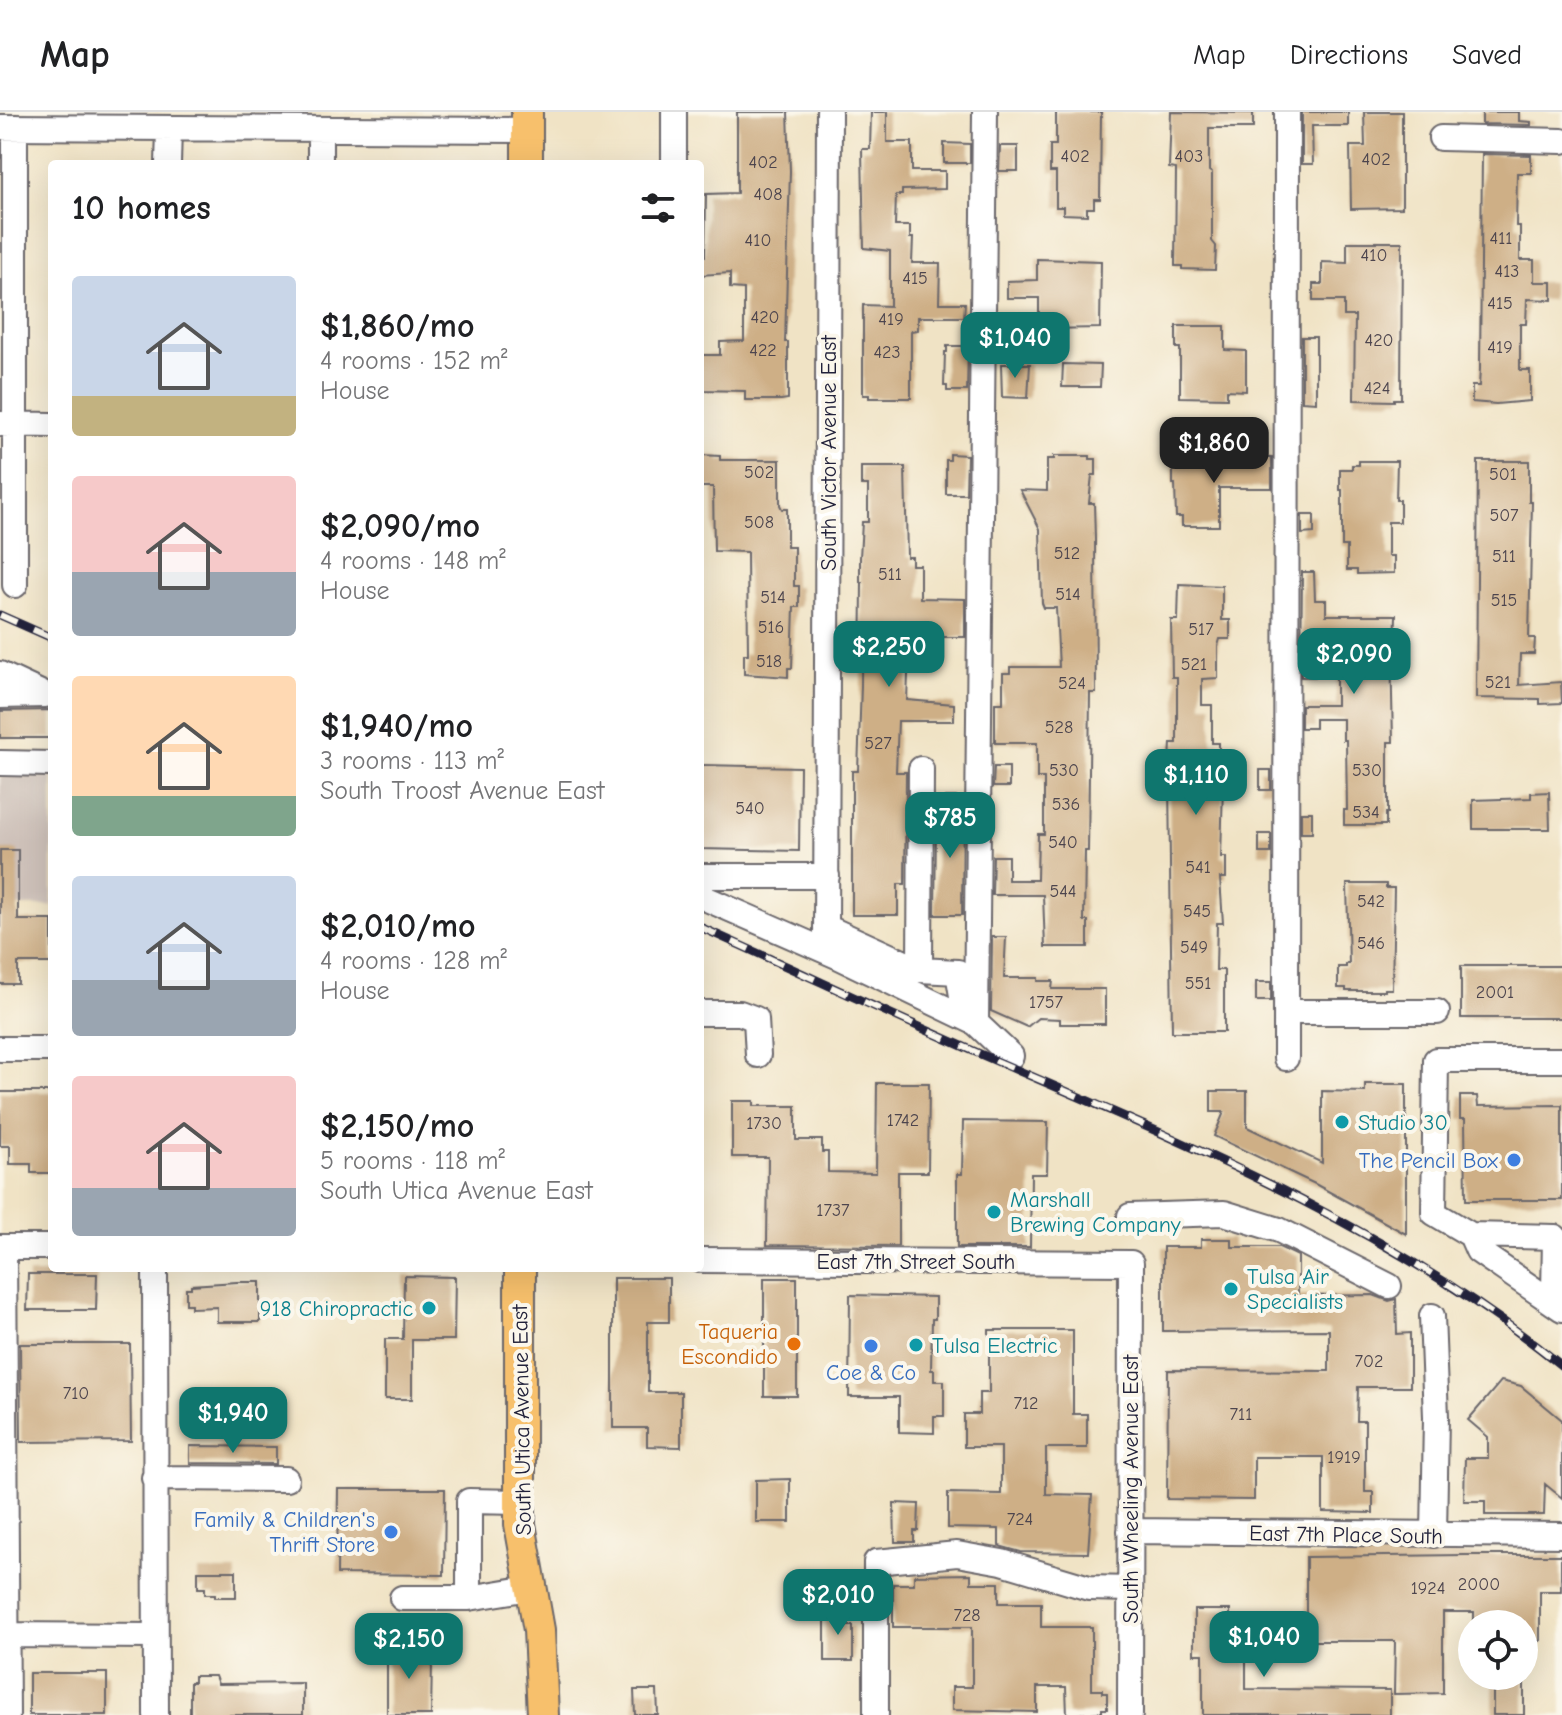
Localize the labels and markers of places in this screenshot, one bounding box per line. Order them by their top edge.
pin: $1,040 [950,312,1080,380]
pin: $1,860 [1149,417,1279,485]
pin: $2,250 [824,621,954,689]
pin: $2,090 [1289,628,1419,696]
pin: $1,110 [1131,749,1261,817]
pin: $785 [903,792,997,860]
place label: Studio 30 [1358,1110,1448,1136]
marker: Studio 30 [1333,1113,1351,1131]
place label: The Pencil Box [1359,1148,1499,1174]
marker: The Pencil Box [1505,1151,1523,1169]
place label: Marshall Brewing Company [1010,1187,1181,1238]
marker: Marshall Brewing Company [985,1203,1003,1221]
place label: Tulsa Air Specialists [1247,1264,1343,1315]
marker: Tulsa Air Specialists [1222,1280,1240,1298]
place label: 918 Chiropractic [260,1296,413,1322]
marker: 918 Chiropractic [420,1299,438,1317]
place label: Taqueria Escondido [681,1319,778,1370]
place label: Tulsa Electric [932,1333,1058,1359]
marker: Taqueria Escondido [785,1335,803,1353]
marker: Tulsa Electric [907,1336,925,1354]
marker: Coe & Co [862,1337,880,1355]
place label: Coe & Co [826,1360,916,1386]
pin: $1,940 [168,1387,298,1455]
place label: Family & Children's Thrift Store [194,1507,375,1558]
marker: Family & Children's Thrift Store [382,1523,400,1541]
pin: $2,010 [773,1569,903,1637]
pin: $1,040 [1199,1611,1329,1679]
pin: $2,150 [344,1613,474,1681]

